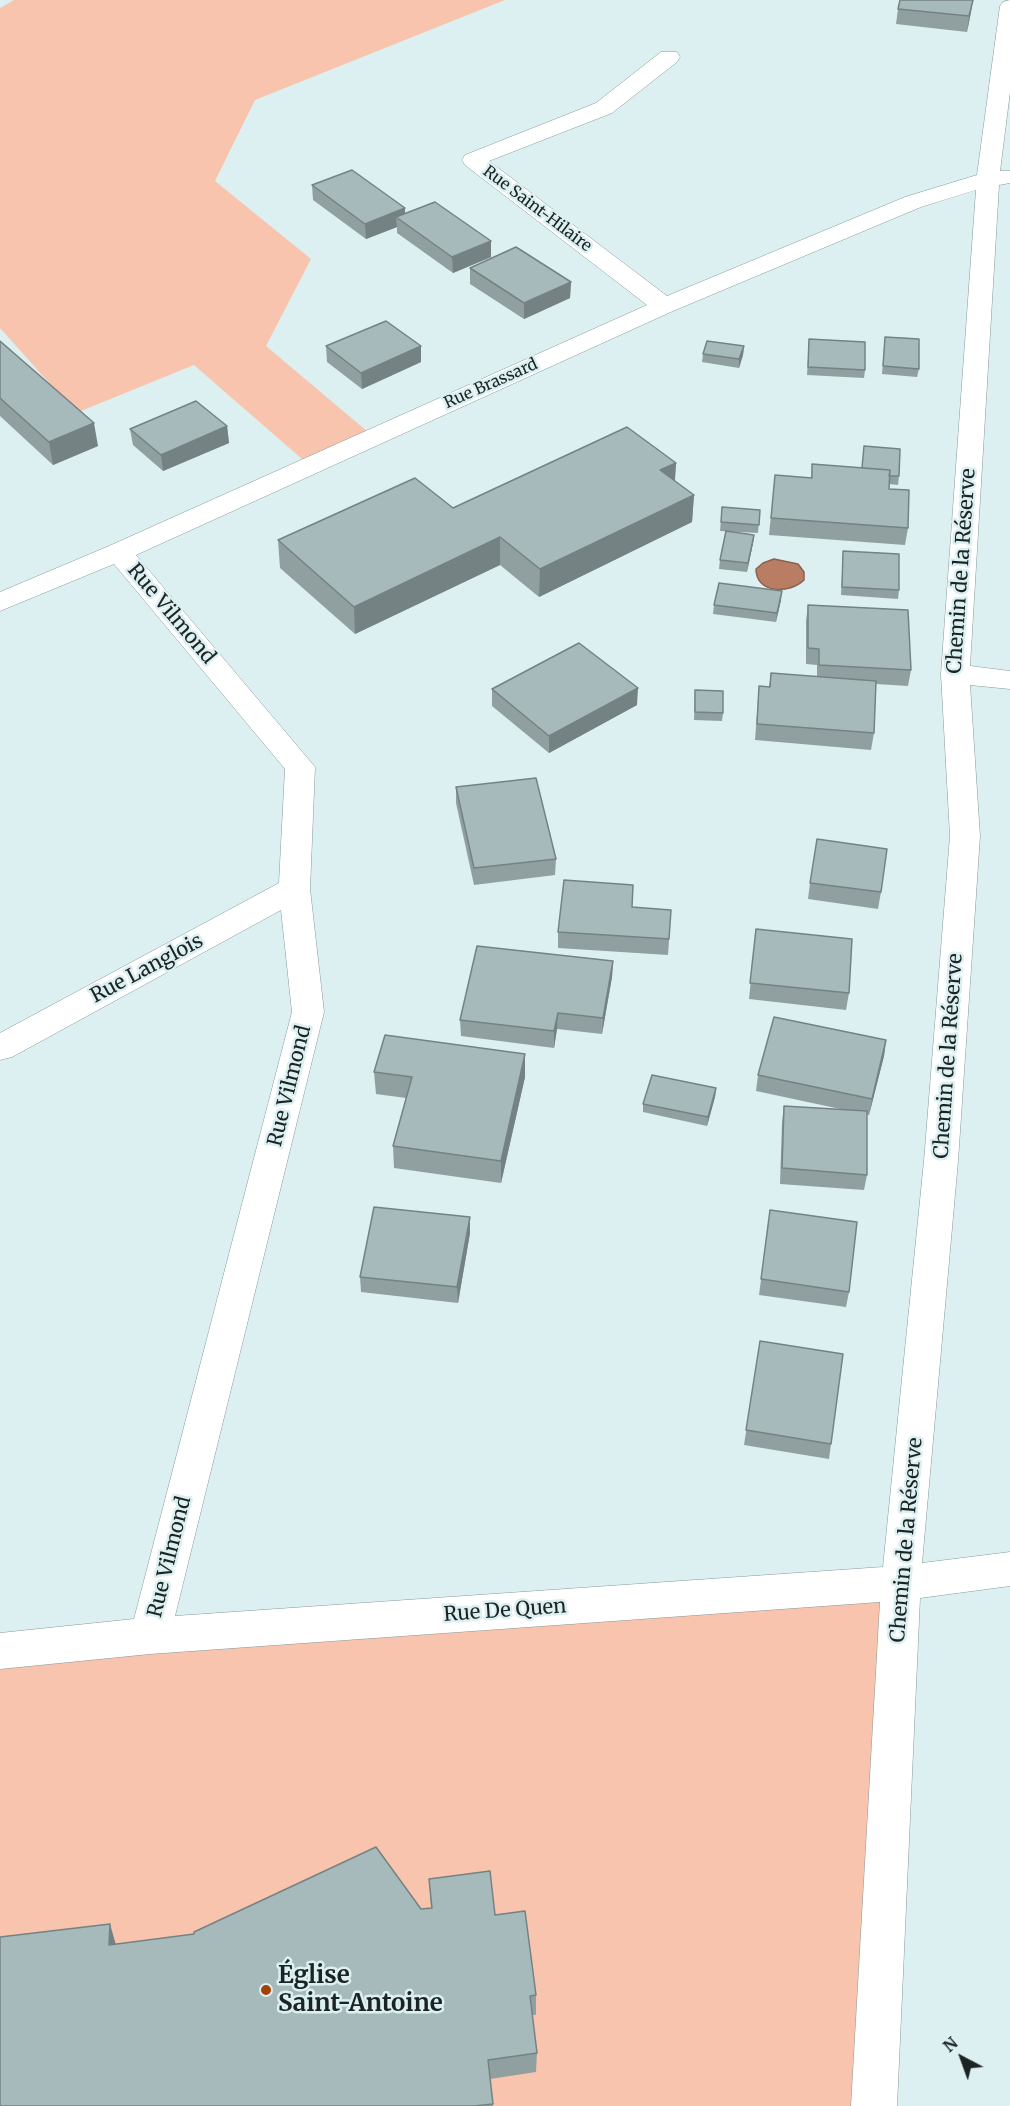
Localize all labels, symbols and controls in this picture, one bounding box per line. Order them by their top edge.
street label: Rue Saint-Hilaire [479,162,595,256]
street label: Rue Brassard [441,355,541,413]
street label: Chemin de la Réserve [943,468,981,674]
street label: Rue Vilmond [122,559,220,669]
street label: Rue Langlois [87,929,207,1009]
street label: Chemin de la Réserve [930,953,968,1159]
street label: Rue Vilmond [263,1023,317,1149]
street label: Chemin de la Réserve [886,1436,928,1644]
street label: Rue Vilmond [143,1494,197,1620]
street label: Rue De Quen [443,1595,567,1627]
place label: Église Saint-Antoine [278,1962,443,2018]
marker: Église Saint-Antoine [259,1983,273,1997]
north arrow [932,2028,992,2088]
text: N [939,2033,962,2056]

